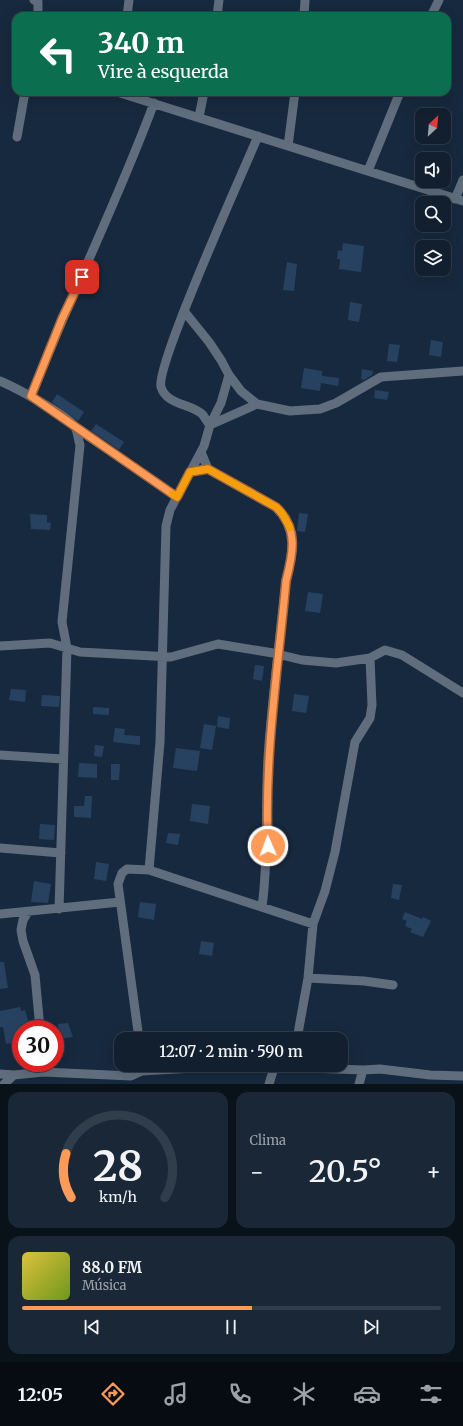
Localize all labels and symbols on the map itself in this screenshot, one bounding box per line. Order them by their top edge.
north arrow [415,108,451,144]
pin [65,260,99,294]
position arrow [247,825,289,867]
speed limit sign: 30 [12,1020,64,1072]

